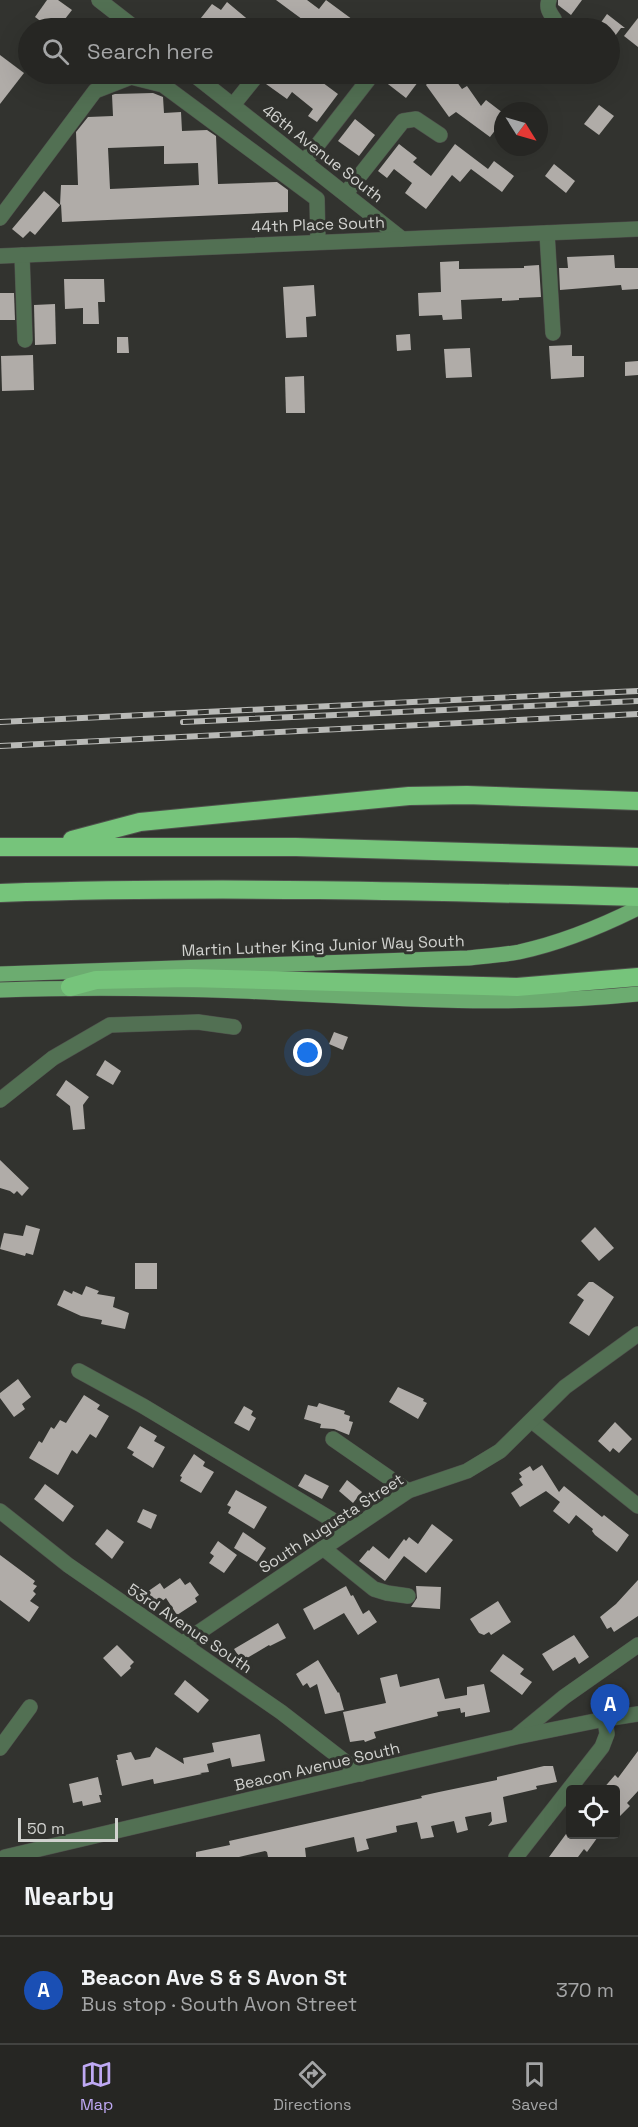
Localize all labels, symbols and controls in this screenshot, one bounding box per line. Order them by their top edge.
search box [18,18,620,84]
icon: search [39,35,72,68]
text: Search here [87,37,214,65]
street label: 46th Avenue South [258,100,388,207]
north arrow [494,102,548,156]
street label: 44th Place South [251,212,385,237]
street label: Martin Luther King Junior Way South [181,930,465,961]
your location [293,1038,322,1067]
street label: South Augusta Street [255,1469,408,1578]
street label: 53rd Avenue South [123,1579,256,1678]
pin: A [590,1684,630,1734]
street label: Beacon Avenue South [232,1737,402,1796]
map controls [566,1785,620,1839]
button: locate [566,1785,620,1839]
scale bar [18,1815,118,1842]
text: 50 m [27,1818,65,1839]
text: Nearby [24,1879,114,1913]
text: Beacon Ave S & S Avon St [81,1963,347,1991]
text: A [37,1977,50,2003]
text: 370 m [556,1977,614,2003]
text: Bus stop · South Avon Street [81,1991,357,2017]
tab: Map [80,2058,113,2115]
tab: Directions [273,2058,352,2115]
tab: Saved [511,2058,558,2115]

